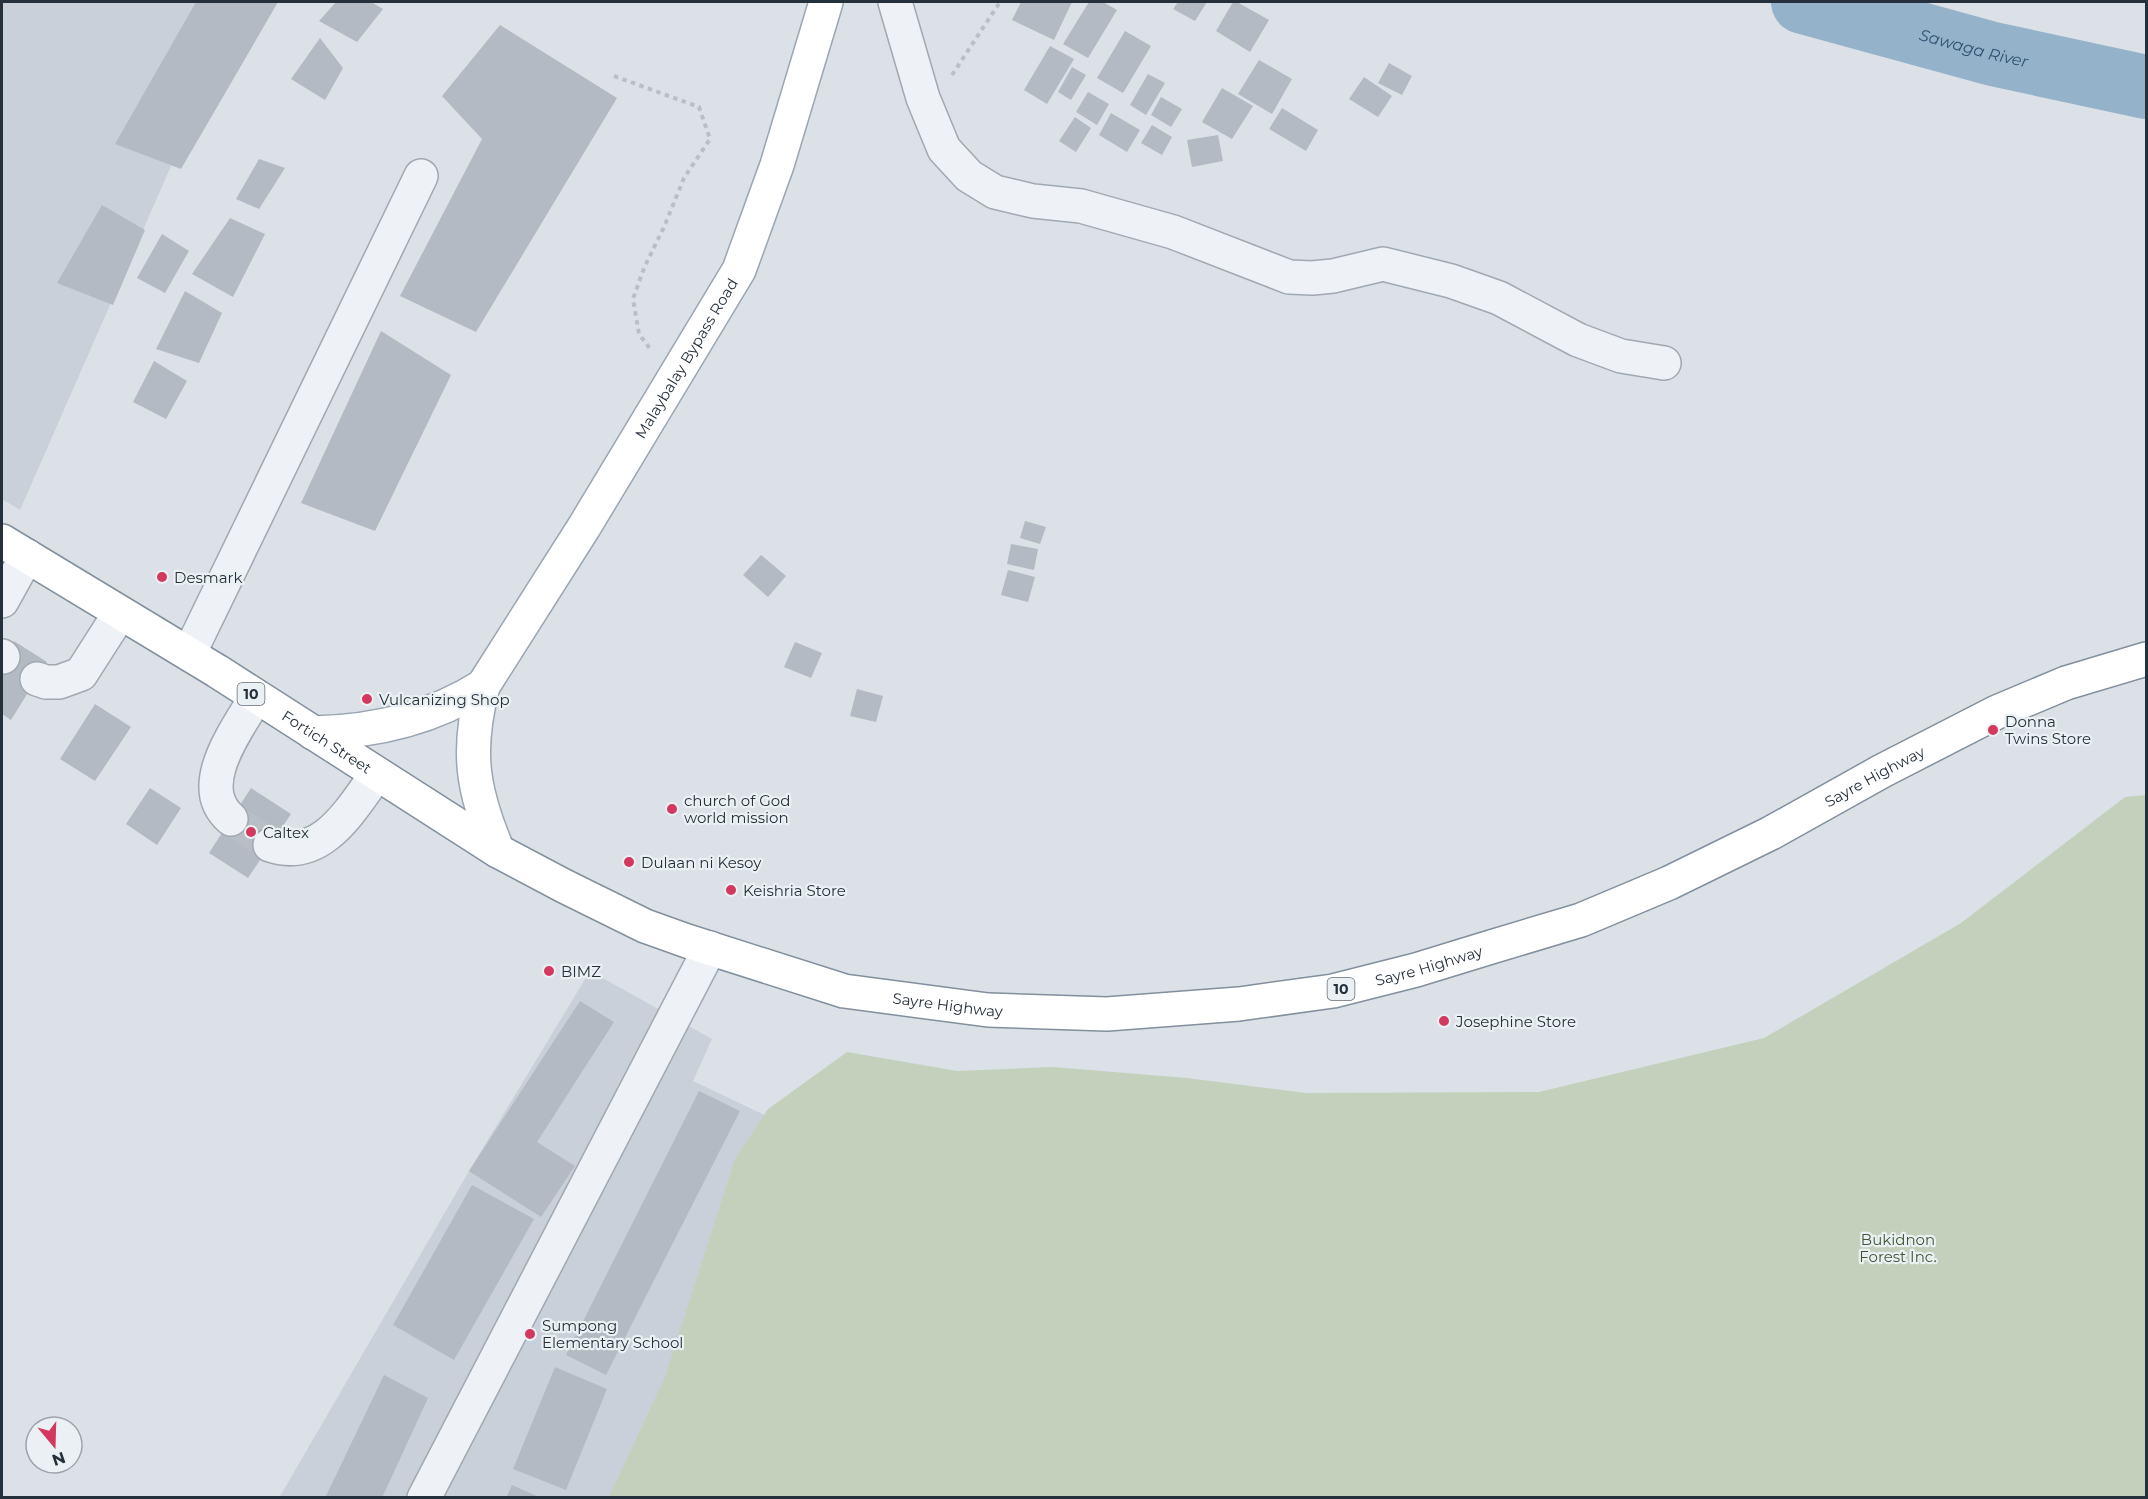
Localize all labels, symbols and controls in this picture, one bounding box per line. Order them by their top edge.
water label: Sawaga River [1917,25,2031,71]
street label: Malaybalay Bypass Road [630,275,741,442]
place label: Desmark [174,568,242,587]
marker: Desmark [155,570,169,584]
road number: 10 [238,683,264,705]
place label: Vulcanizing Shop [379,690,510,709]
marker: Vulcanizing Shop [360,692,374,706]
street label: Fortich Street [279,706,376,777]
place label: Donna Twins Store [2005,712,2091,748]
marker: Donna Twins Store [1986,723,2000,737]
street label: Sayre Highway [1821,741,1928,811]
place label: church of God world mission [684,791,790,827]
marker: church of God world mission [665,802,679,816]
place label: Caltex [263,823,309,842]
marker: Caltex [244,825,258,839]
place label: Dulaan ni Kesoy [641,853,762,872]
marker: Dulaan ni Kesoy [622,855,636,869]
place label: Keishria Store [743,881,846,900]
marker: Keishria Store [724,883,738,897]
street label: Sayre Highway [1373,940,1485,990]
place label: BIMZ [561,962,601,981]
marker: BIMZ [542,964,556,978]
road number: 10 [1328,978,1354,1000]
street label: Sayre Highway [892,988,1004,1020]
place label: Josephine Store [1455,1012,1576,1031]
marker: Josephine Store [1437,1014,1451,1028]
park label: Bukidnon Forest Inc. [1859,1230,1937,1266]
place label: Sumpong Elementary School [542,1316,683,1352]
marker: Sumpong Elementary School [523,1327,537,1341]
north arrow [24,1415,84,1475]
text: N [50,1448,68,1470]

